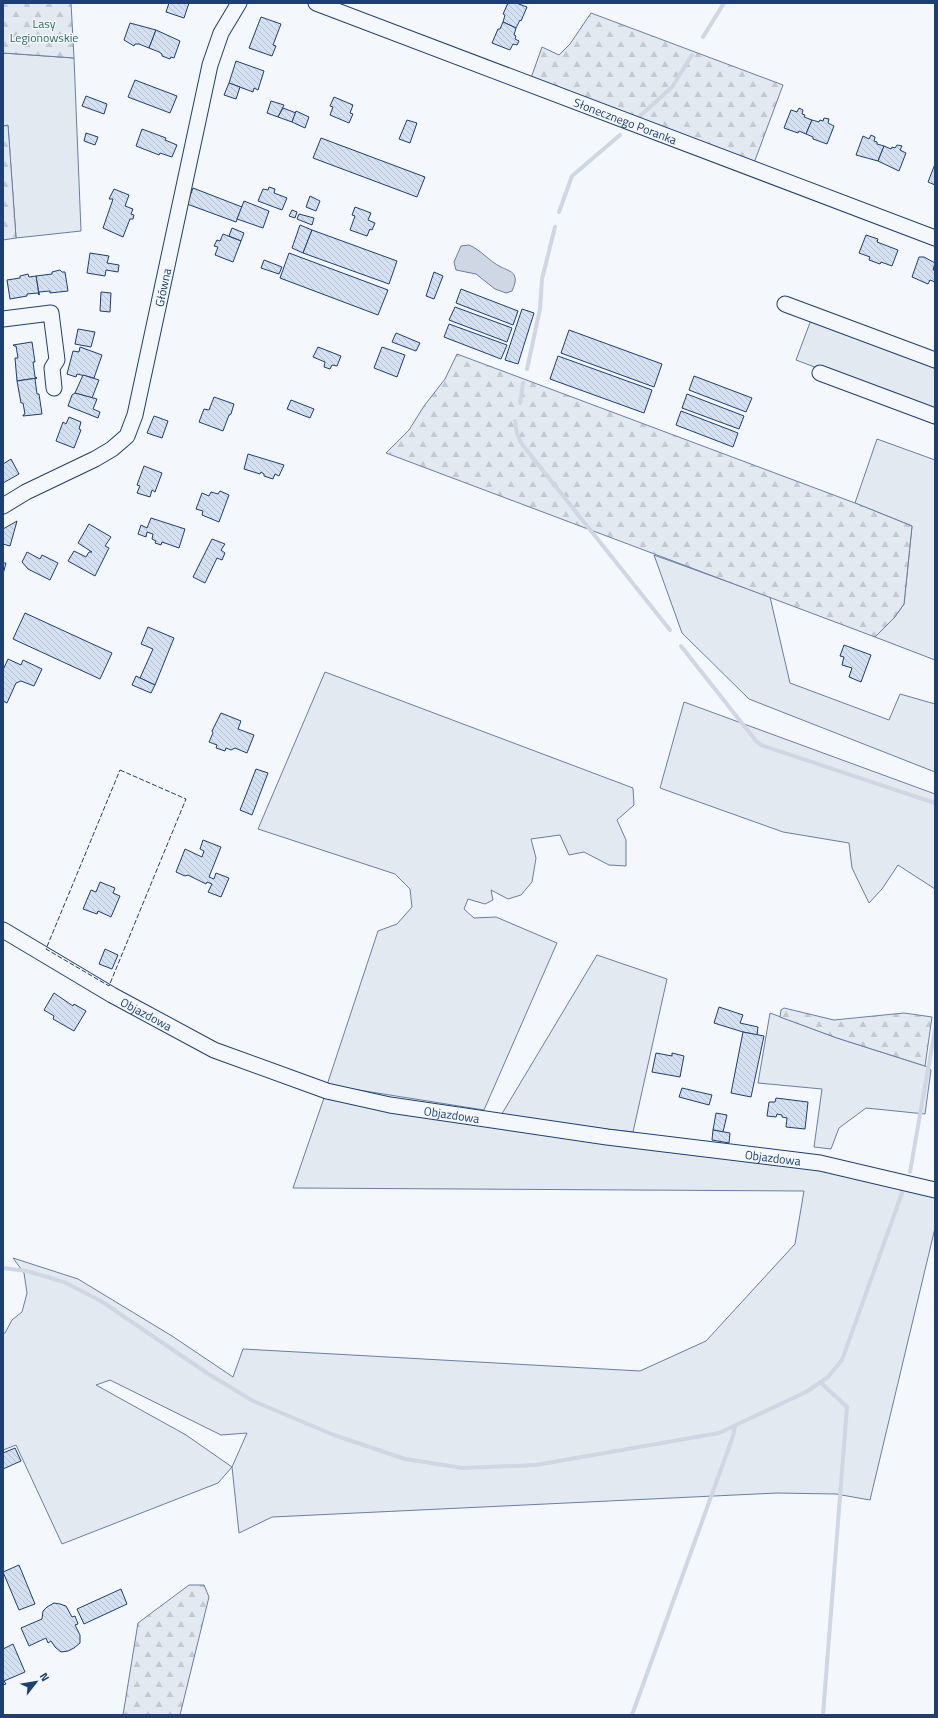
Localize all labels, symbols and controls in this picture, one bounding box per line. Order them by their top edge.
park label: Lasy Legionowskie [10,14,78,47]
street label: Słonecznego Poranka [571,92,680,149]
street label: Główna [149,266,176,308]
street label: Objazdowa [117,992,176,1035]
street label: Objazdowa [423,1101,481,1128]
street label: Objazdowa [744,1144,802,1170]
north arrow [16,1662,56,1702]
text: N [36,1669,53,1684]

